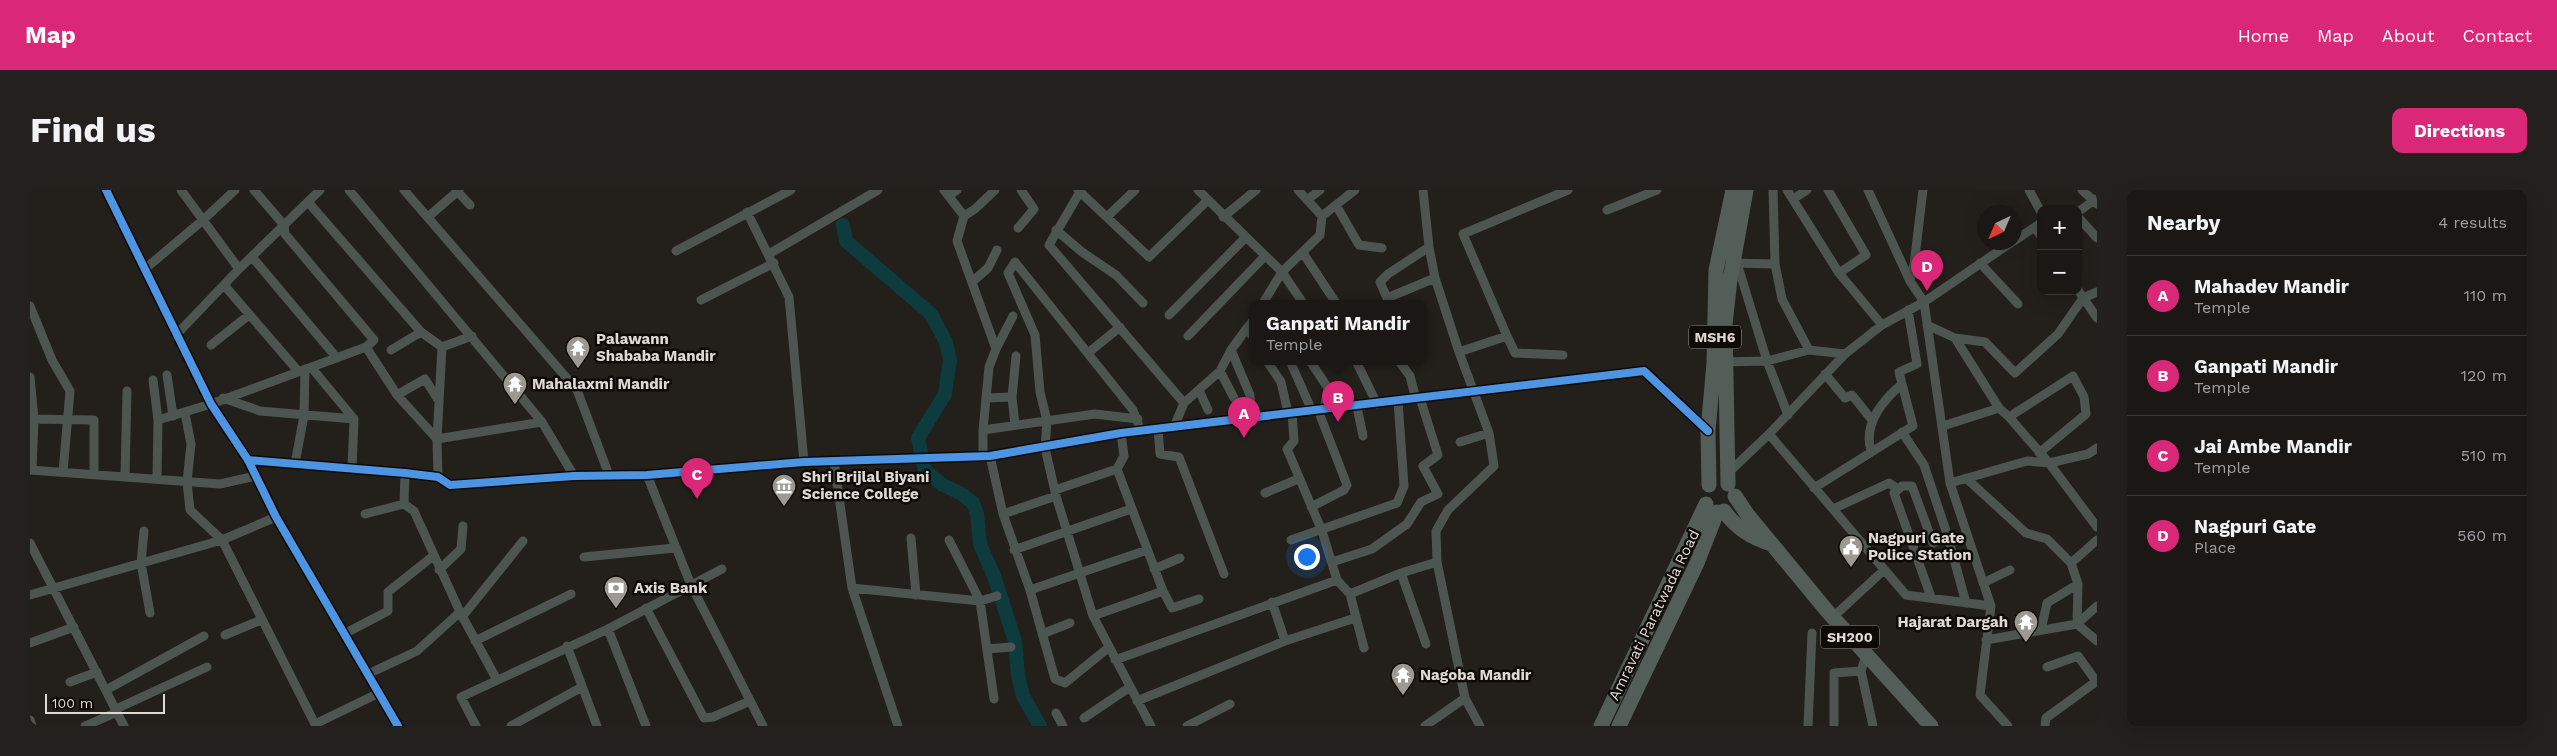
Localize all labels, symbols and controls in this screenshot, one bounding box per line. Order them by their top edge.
text: Map [25,21,76,49]
text: Home [2238,25,2289,46]
text: Map [2317,25,2354,46]
text: About [2382,25,2434,46]
text: Contact [2462,25,2532,46]
button: Directions [2392,108,2527,153]
text: Find us [30,109,156,151]
north arrow [1977,205,2022,250]
map controls [2037,205,2082,295]
button: + [2037,205,2082,250]
text: Nearby [2147,210,2220,235]
text: 4 results [2438,213,2507,232]
pin: D [1911,250,1943,291]
button: − [2037,250,2082,295]
text: Mahadev Mandir [2194,275,2349,298]
text: A [2158,286,2168,305]
text: 110 m [2464,286,2507,305]
text: Temple [2194,298,2251,317]
popup [1249,300,1427,365]
text: Ganpati Mandir [1266,312,1410,335]
road number: MSH6 [1689,326,1741,348]
place label: Palawann Shababa Mandir [596,330,716,365]
temple icon: Palawann Shababa Mandir [565,335,591,369]
text: Temple [1266,335,1323,354]
text: Ganpati Mandir [2194,355,2338,378]
text: B [2158,366,2168,385]
text: 120 m [2461,366,2507,385]
temple icon: Mahalaxmi Mandir [502,371,528,405]
place label: Mahalaxmi Mandir [532,375,670,393]
text: Temple [2194,378,2251,397]
pin: B [1322,381,1354,422]
pin: A [1228,397,1260,438]
text: Jai Ambe Mandir [2194,435,2352,458]
text: C [2158,446,2168,465]
text: 510 m [2461,446,2507,465]
pin: C [681,458,713,499]
text: Temple [2194,458,2251,477]
place label: Shri Brijlal Biyani Science College [802,468,929,503]
museum icon: Shri Brijlal Biyani Science College [771,473,797,507]
text: Nagpuri Gate [2194,515,2316,538]
text: D [2157,526,2169,545]
text: 560 m [2457,526,2507,545]
street label: Amravati Paratwada Road [1605,527,1703,703]
place label: Nagpuri Gate Police Station [1868,529,1971,564]
public building icon: Nagpuri Gate Police Station [1838,534,1864,568]
text: Place [2194,538,2236,557]
your location [1294,544,1320,570]
bank icon: Axis Bank [603,575,629,609]
place label: Axis Bank [634,579,708,597]
temple icon: Hajarat Dargah [2013,609,2039,643]
place label: Hajarat Dargah [1898,613,2008,631]
road number: SH200 [1821,626,1879,648]
temple icon: Nagoba Mandir [1390,662,1416,696]
place label: Nagoba Mandir [1420,666,1532,684]
scale bar [45,691,165,714]
text: 100 m [52,695,93,711]

